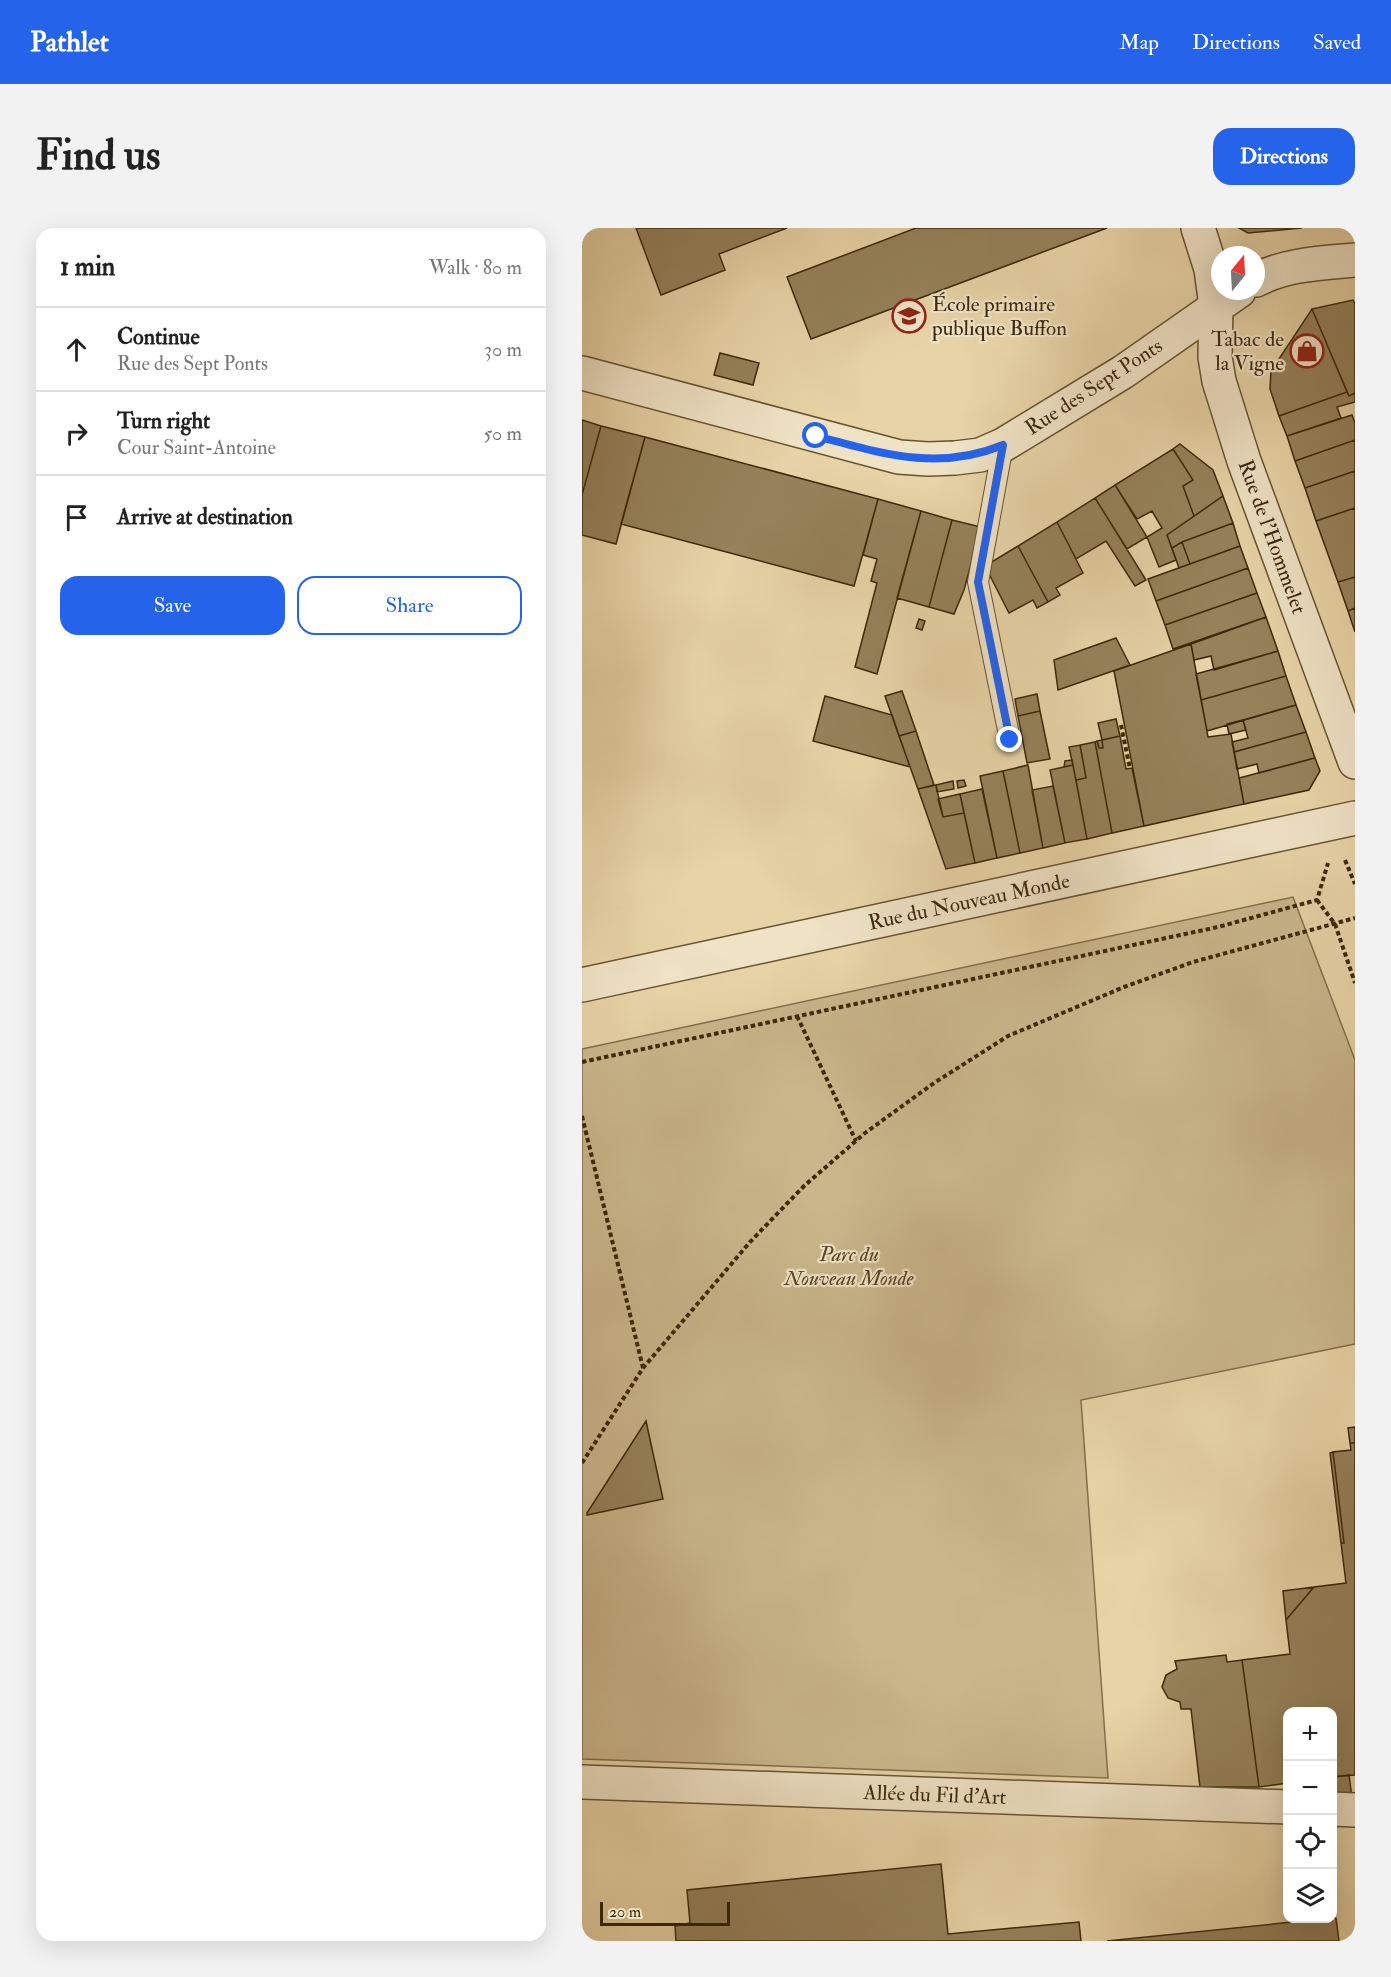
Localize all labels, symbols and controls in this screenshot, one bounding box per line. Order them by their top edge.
text: Pathlet [30,25,109,60]
text: Map [1119,29,1159,56]
text: Directions [1192,29,1280,56]
text: Saved [1313,29,1361,56]
button: Directions [1213,128,1355,185]
text: Find us [36,130,160,182]
north arrow [1211,246,1265,300]
text: 1 min [60,251,115,283]
text: Walk · 80 m [429,255,522,280]
place label: École primaire publique Buffon [931,291,1067,342]
school or university icon: École primaire publique Buffon [891,298,927,334]
text: Continue [117,323,200,351]
place label: Tabac de la Vigne [1211,326,1284,377]
icon: ahead [60,333,93,366]
street label: Rue des Sept Ponts [1020,333,1168,441]
shop icon: Tabac de la Vigne [1289,333,1325,369]
text: 30 m [484,337,522,362]
text: Rue des Sept Ponts [117,351,268,376]
text: Turn right [117,407,210,435]
icon: right [60,417,93,450]
text: 50 m [483,421,522,446]
route start [802,422,828,448]
text: Cour Saint-Antoine [117,435,276,460]
street label: Rue de l'Hommelet [1232,456,1313,618]
icon: arrive [60,501,93,534]
text: Arrive at destination [117,503,293,531]
button: Save [60,576,285,635]
button: Share [297,576,522,635]
route end [996,726,1022,752]
street label: Rue du Nouveau Monde [866,867,1072,937]
park label: Parc du Nouveau Monde [783,1241,915,1292]
map controls [1283,1707,1337,1923]
button: + [1283,1707,1337,1761]
button: − [1283,1761,1337,1815]
street label: Allée du Fil d'Art [862,1779,1007,1811]
button: locate [1283,1815,1337,1869]
button: layers [1283,1869,1337,1923]
scale bar [600,1899,730,1926]
text: 20 m [609,1902,641,1922]

